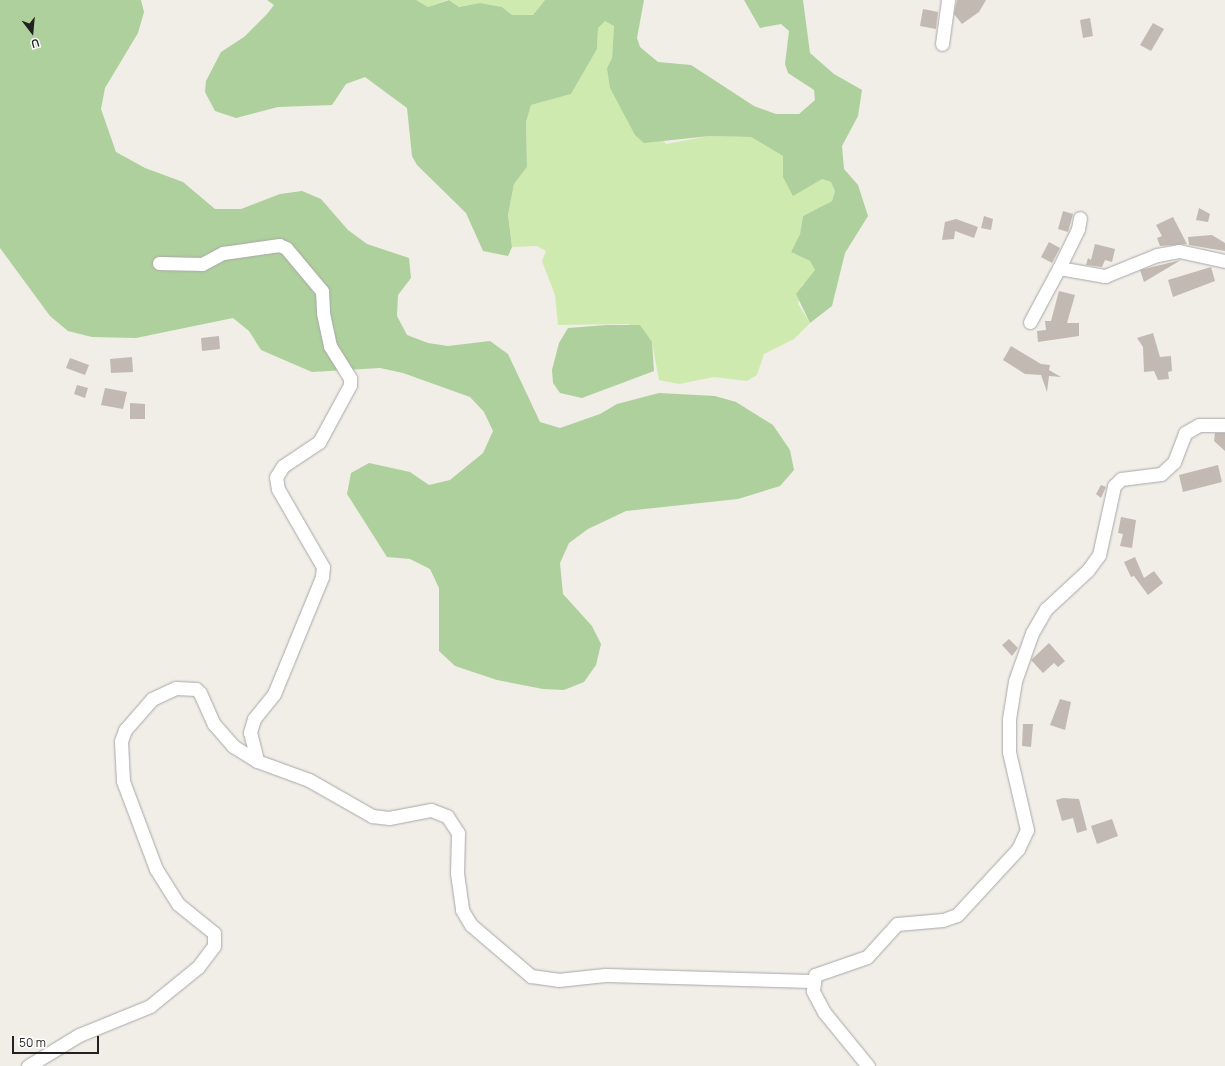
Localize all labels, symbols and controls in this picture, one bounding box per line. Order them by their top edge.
north arrow [12,12,52,52]
text: U [30,36,41,52]
scale bar [14,1028,101,1054]
text: 50 m [19,1034,46,1051]

